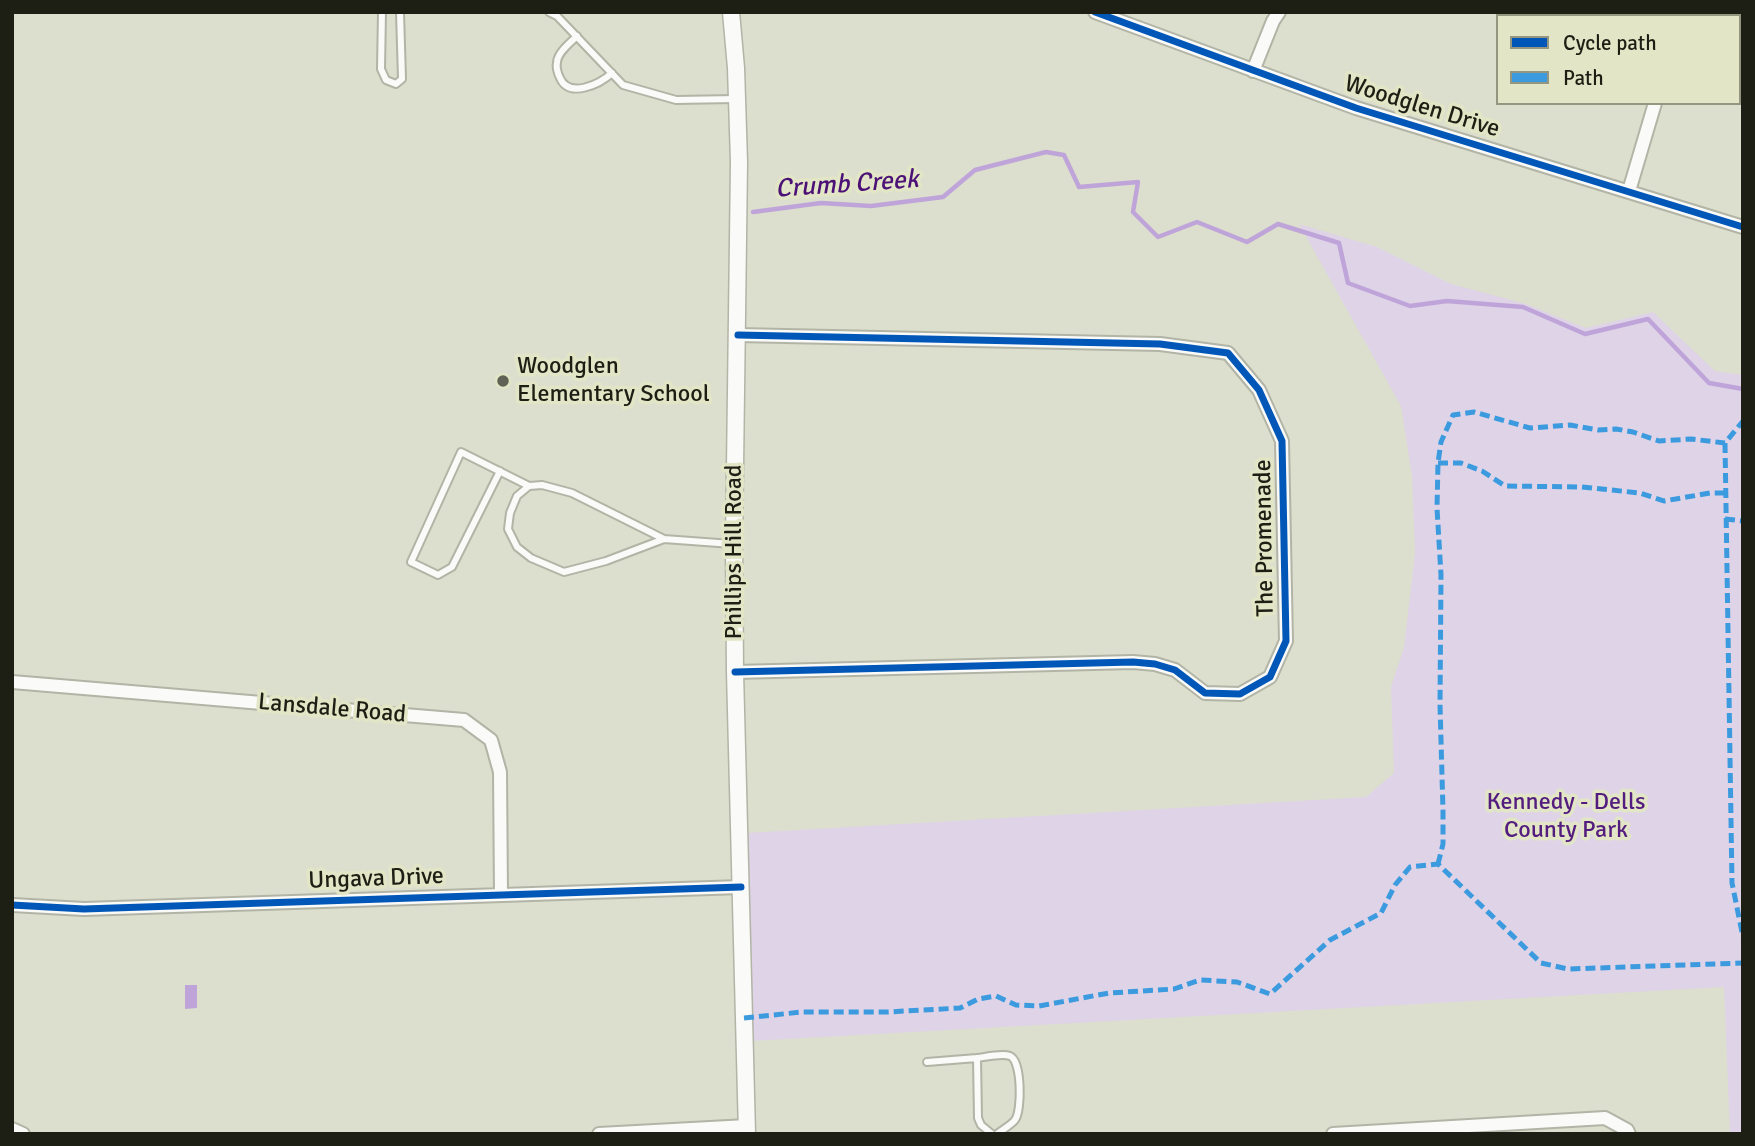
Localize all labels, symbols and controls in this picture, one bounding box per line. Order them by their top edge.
legend [1496,14,1741,105]
text: Cycle path [1563,30,1657,56]
text: Path [1563,65,1604,91]
street label: Woodglen Drive [1341,70,1503,144]
water label: Crumb Creek [774,164,920,206]
place label: Woodglen Elementary School [517,353,710,409]
marker: Woodglen Elementary School [495,373,511,389]
street label: The Promenade [1249,459,1281,617]
street label: Phillips Hill Road [721,464,749,640]
street label: Lansdale Road [257,688,407,730]
park label: Kennedy - Dells County Park [1487,789,1645,845]
street label: Ungava Drive [308,862,444,896]

